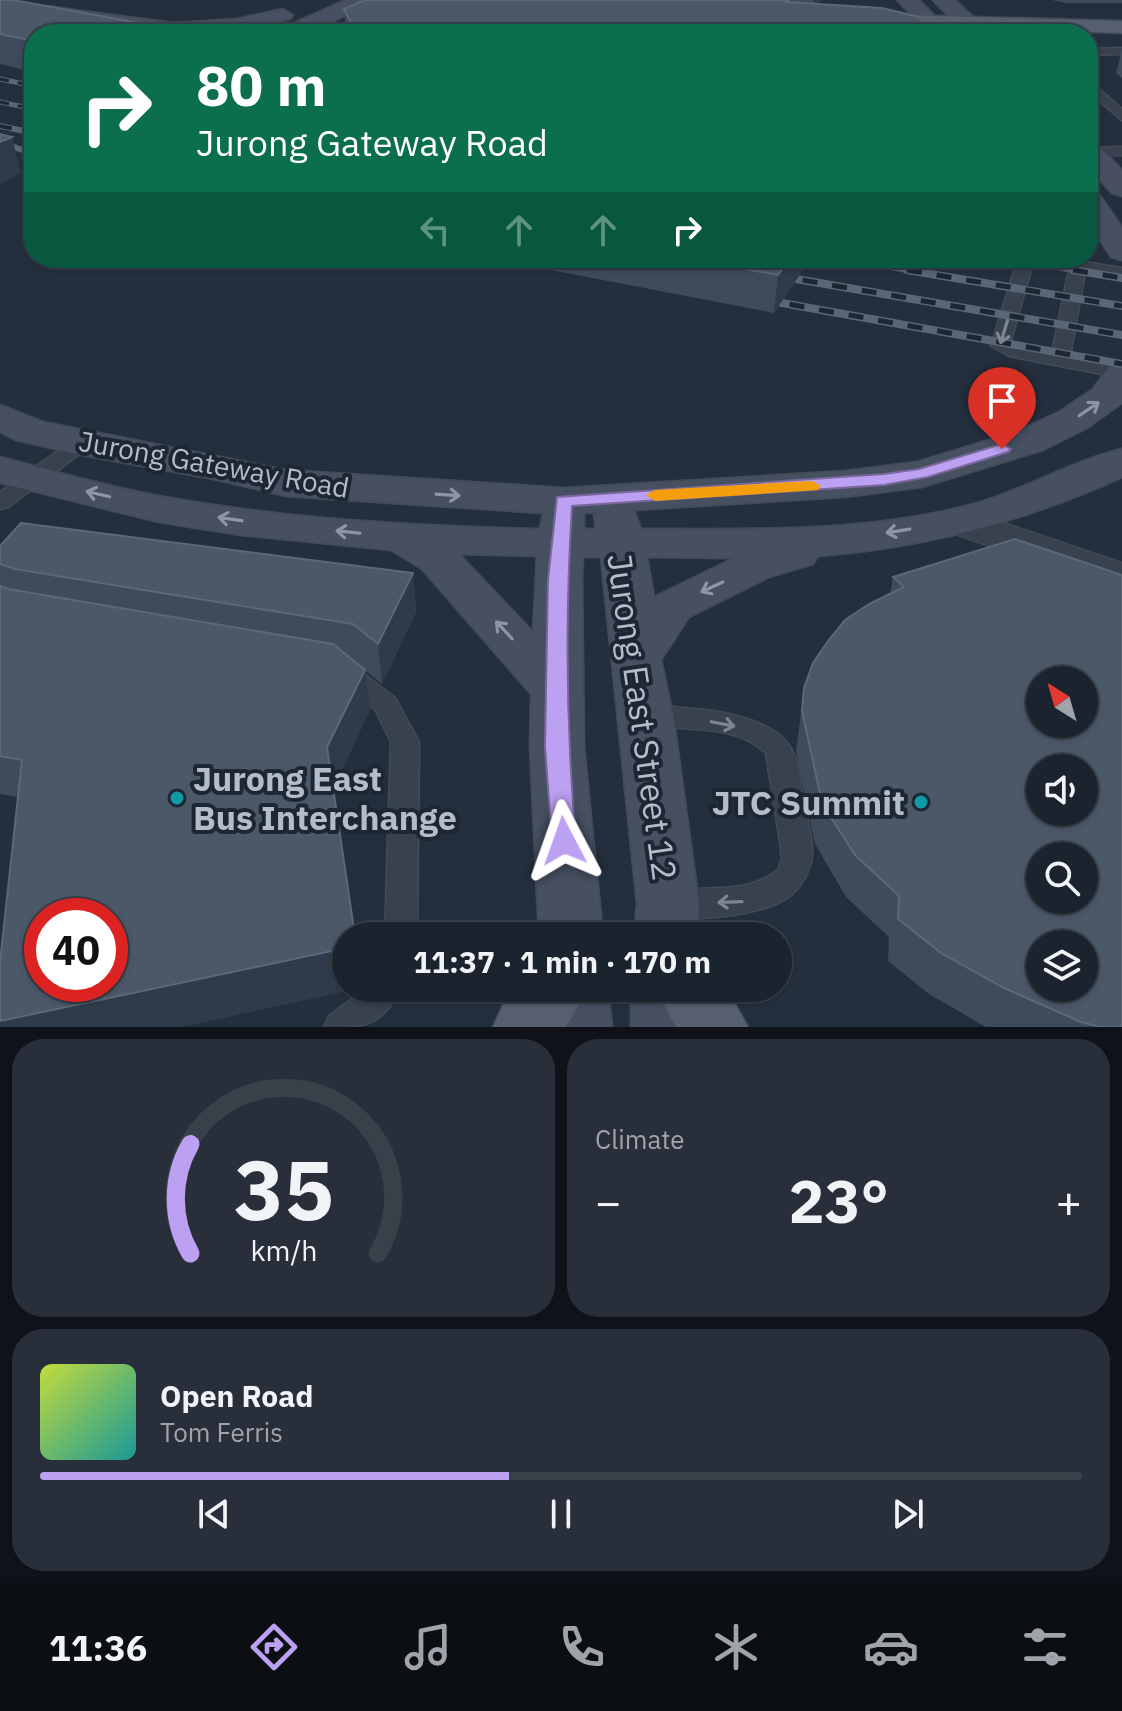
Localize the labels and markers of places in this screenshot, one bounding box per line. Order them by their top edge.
pin [968,367,1036,449]
place label: Jurong East Bus Interchange [193,756,457,839]
place label: JTC Summit [712,780,905,824]
marker: Jurong East Bus Interchange [168,789,186,807]
marker: JTC Summit [912,793,930,811]

